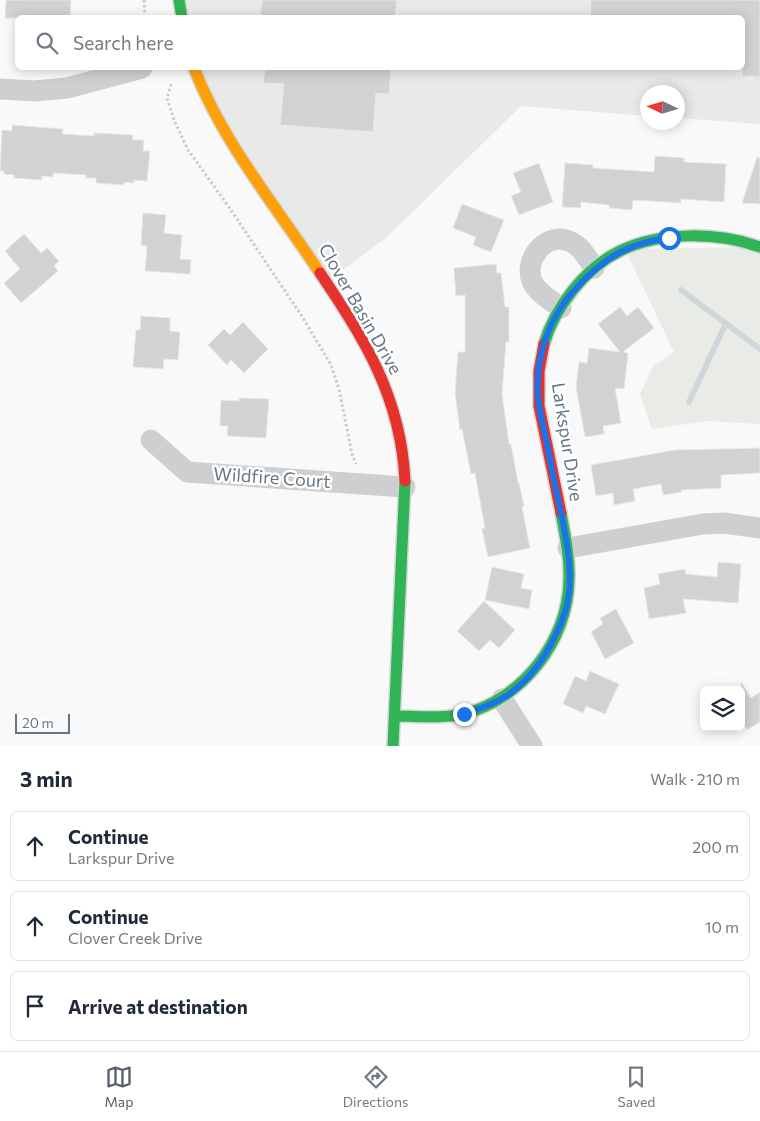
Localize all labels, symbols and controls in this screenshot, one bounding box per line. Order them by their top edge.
search box [15,15,745,70]
icon: search [33,29,61,57]
text: Search here [73,31,173,54]
north arrow [640,85,685,130]
route start [658,227,681,250]
street label: Clover Basin Drive [314,239,407,378]
street label: Larkspur Drive [548,381,588,503]
street label: Wildfire Court [213,462,331,492]
map controls [700,686,745,731]
button: layers [700,686,745,731]
route end [453,703,476,726]
scale bar [15,711,70,734]
text: 20 m [22,714,54,731]
text: 3 min [20,766,73,791]
text: Walk · 210 m [650,769,740,788]
text: Continue [68,825,148,848]
icon: ahead [21,832,49,860]
text: 200 m [692,837,739,856]
text: Larkspur Drive [68,848,174,867]
text: Continue [68,905,148,928]
icon: ahead [21,912,49,940]
text: 10 m [705,917,739,936]
text: Clover Creek Drive [68,928,202,947]
icon: arrive [21,992,49,1020]
text: Arrive at destination [68,995,248,1018]
tab: Map [105,1063,133,1110]
tab: Directions [343,1063,408,1110]
tab: Saved [618,1063,655,1110]

